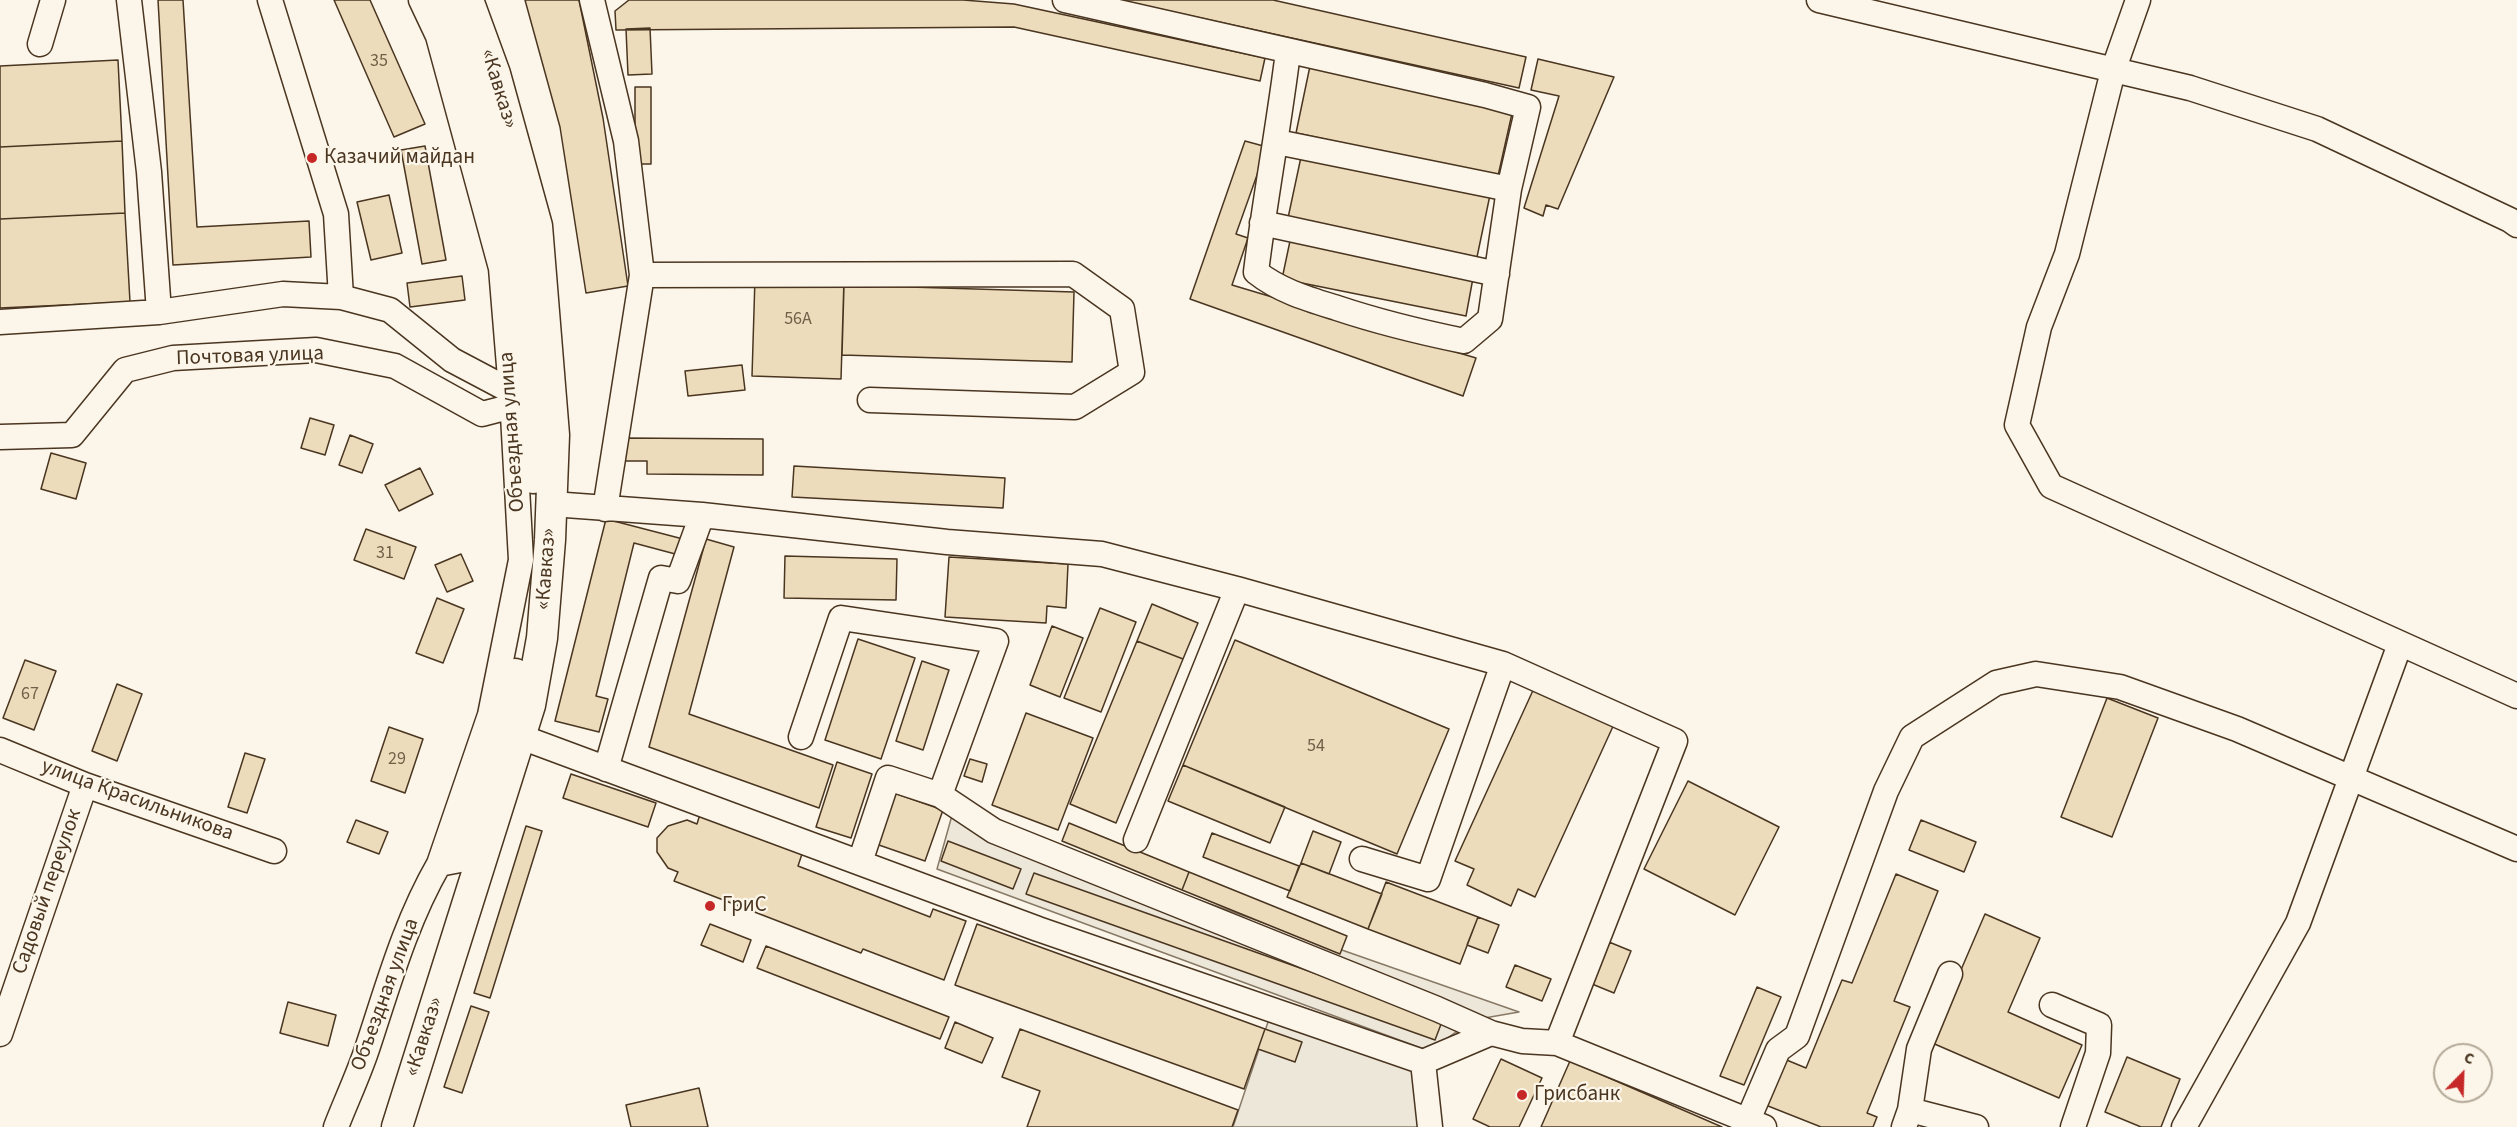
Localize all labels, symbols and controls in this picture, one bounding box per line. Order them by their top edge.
street label: «Кавказ» [474,46,522,132]
house number: 35 [370,51,388,73]
place label: Казачий майдан [324,145,475,171]
marker: Казачий майдан [305,151,319,165]
house number: 56А [784,309,812,331]
street label: Почтовая улица [176,342,324,372]
street label: Объездная улица [495,351,531,513]
street label: «Кавказ» [532,527,562,611]
house number: 31 [376,543,394,565]
house number: 67 [21,684,39,706]
house number: 54 [1307,736,1325,758]
house number: 29 [388,749,406,771]
street label: улица Красильникова [38,755,236,847]
street label: Садовый переулок [8,806,88,978]
place label: ГриС [722,893,767,919]
marker: ГриС [703,899,717,913]
street label: Объездная улица [347,915,425,1075]
street label: «Кавказ» [400,994,450,1080]
north arrow [2433,1043,2493,1103]
text: С [2461,1046,2478,1070]
place label: Грисбанк [1534,1082,1620,1108]
marker: Грисбанк [1515,1088,1529,1102]

